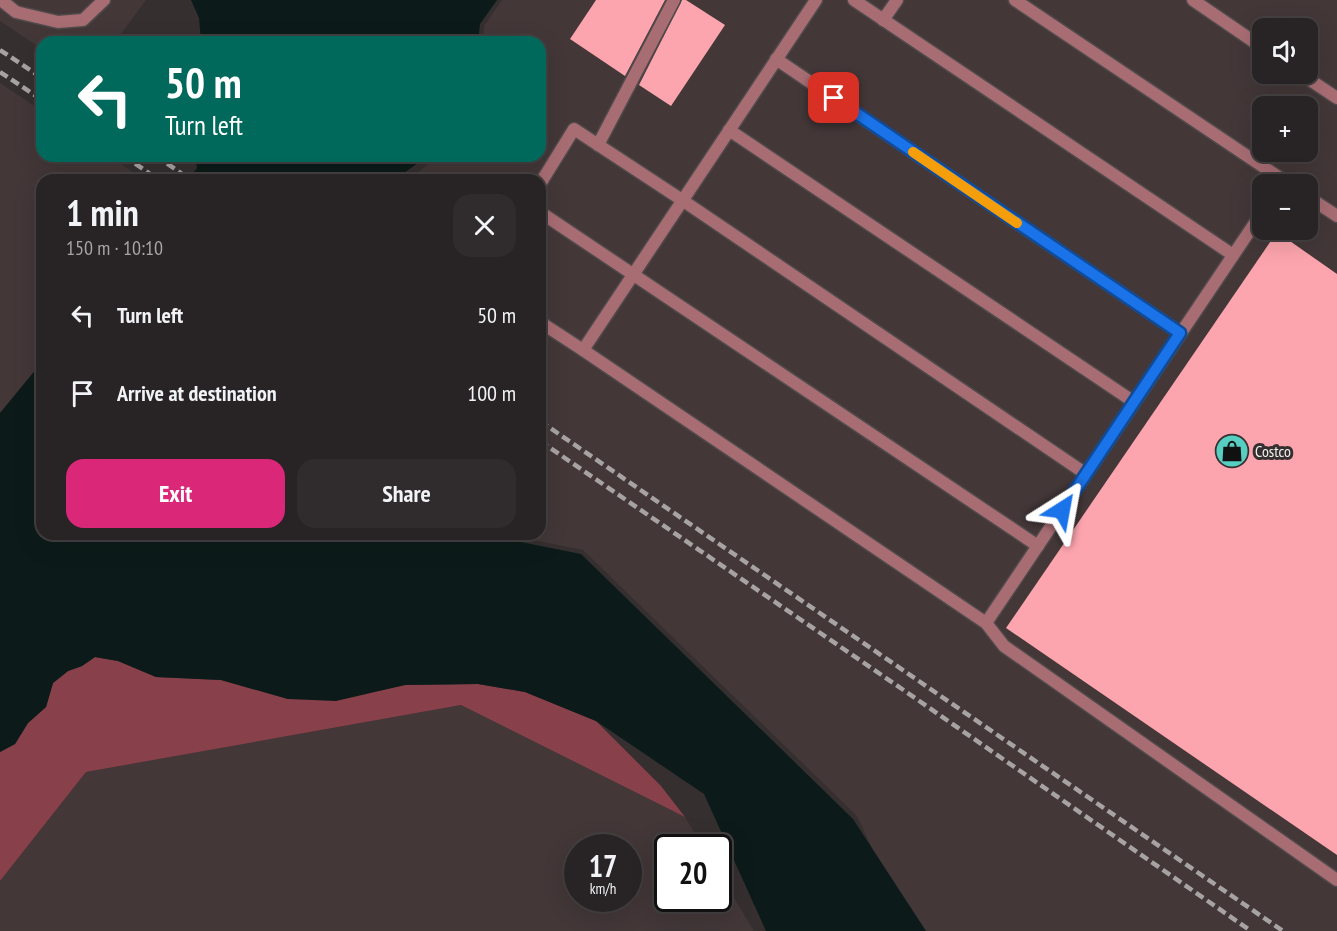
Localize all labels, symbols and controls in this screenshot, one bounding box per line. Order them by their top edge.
map controls [1252,18,1318,240]
button: sound [1252,18,1318,84]
text: 50 m [165,55,242,110]
icon: left [66,60,144,138]
pin [808,72,859,123]
icon: arrive [817,81,850,114]
button: + [1252,96,1318,162]
text: Turn left [165,108,243,142]
button: − [1252,174,1318,240]
text: 1 min [66,189,139,236]
button: close [453,194,516,257]
text: 150 m · 10:10 [66,235,163,261]
icon: left [66,299,99,332]
text: Turn left [117,301,183,329]
text: 50 m [477,301,516,329]
icon: arrive [66,377,99,410]
text: Arrive at destination [117,379,277,407]
text: 100 m [467,379,516,407]
shop icon: Costco [1214,433,1250,469]
place label: Costco [1255,441,1291,461]
button: Exit [66,459,285,528]
button: Share [297,459,516,528]
position arrow [1030,478,1094,542]
speed limit sign: 20 [654,834,732,912]
text: 17 [589,846,617,885]
text: km/h [590,879,616,898]

